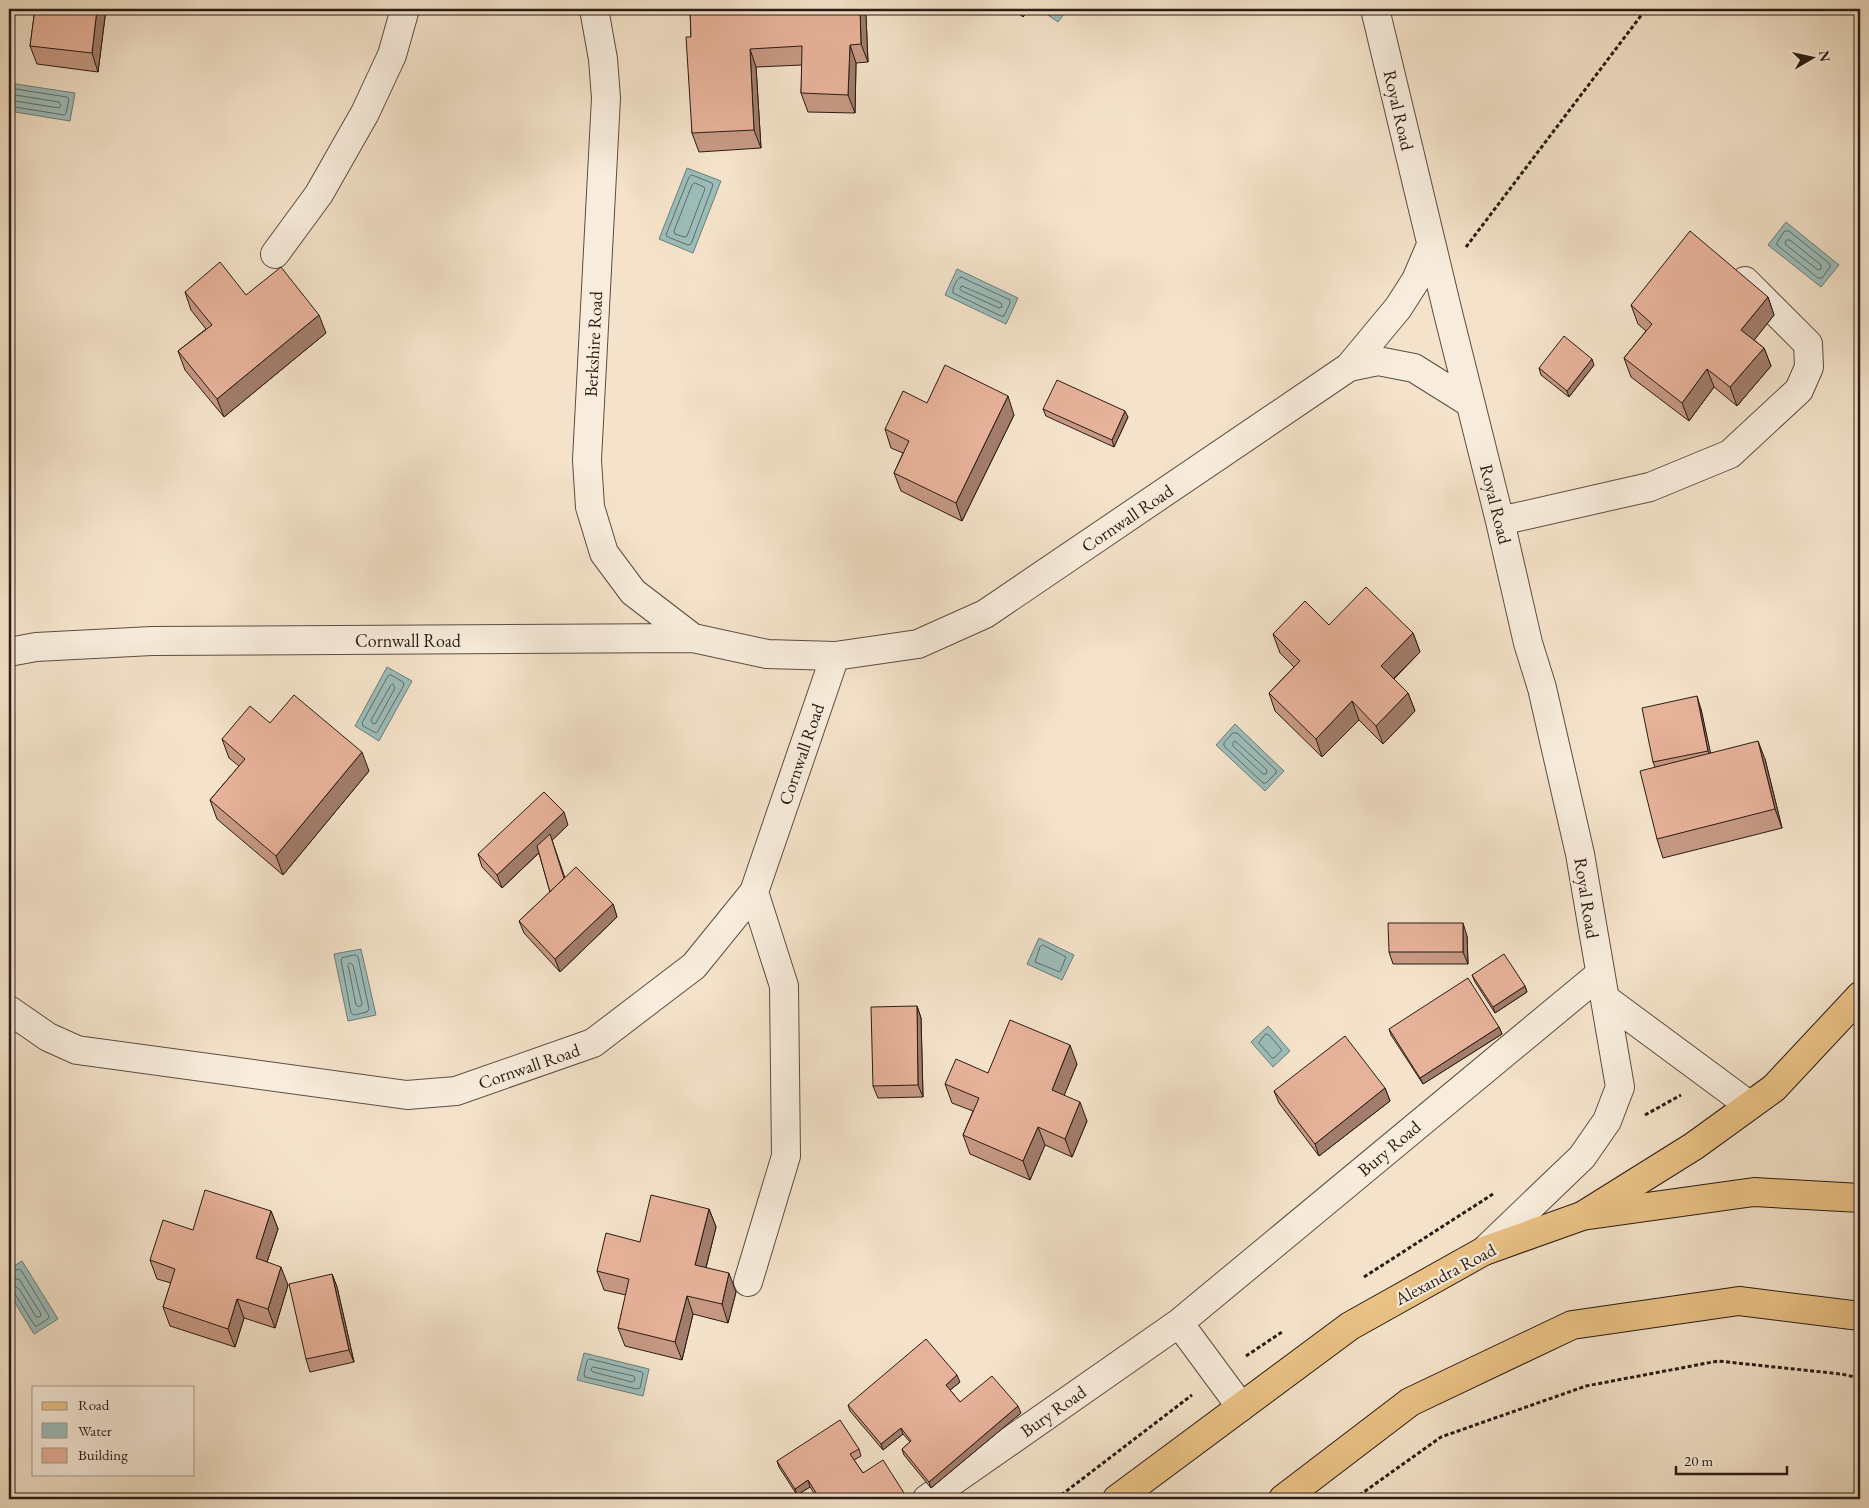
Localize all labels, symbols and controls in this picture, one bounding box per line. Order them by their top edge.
north arrow [1786,32,1836,82]
text: N [1815,49,1835,64]
street label: Royal Road [1379,68,1420,153]
street label: Berkshire Road [579,290,607,397]
street label: Royal Road [1475,462,1517,547]
street label: Cornwall Road [1077,478,1178,557]
street label: Cornwall Road [355,629,462,652]
street label: Cornwall Road [773,699,829,808]
street label: Royal Road [1569,856,1605,941]
street label: Cornwall Road [475,1038,584,1094]
street label: Bury Road [1353,1114,1426,1181]
street label: Alexandra Road [1390,1237,1500,1311]
street label: Bury Road [1016,1379,1091,1442]
legend [32,1386,195,1476]
text: Road [78,1395,110,1414]
text: Water [78,1421,112,1440]
scale bar [1676,1443,1788,1475]
text: Building [78,1445,128,1464]
text: 20 m [1684,1451,1713,1470]

